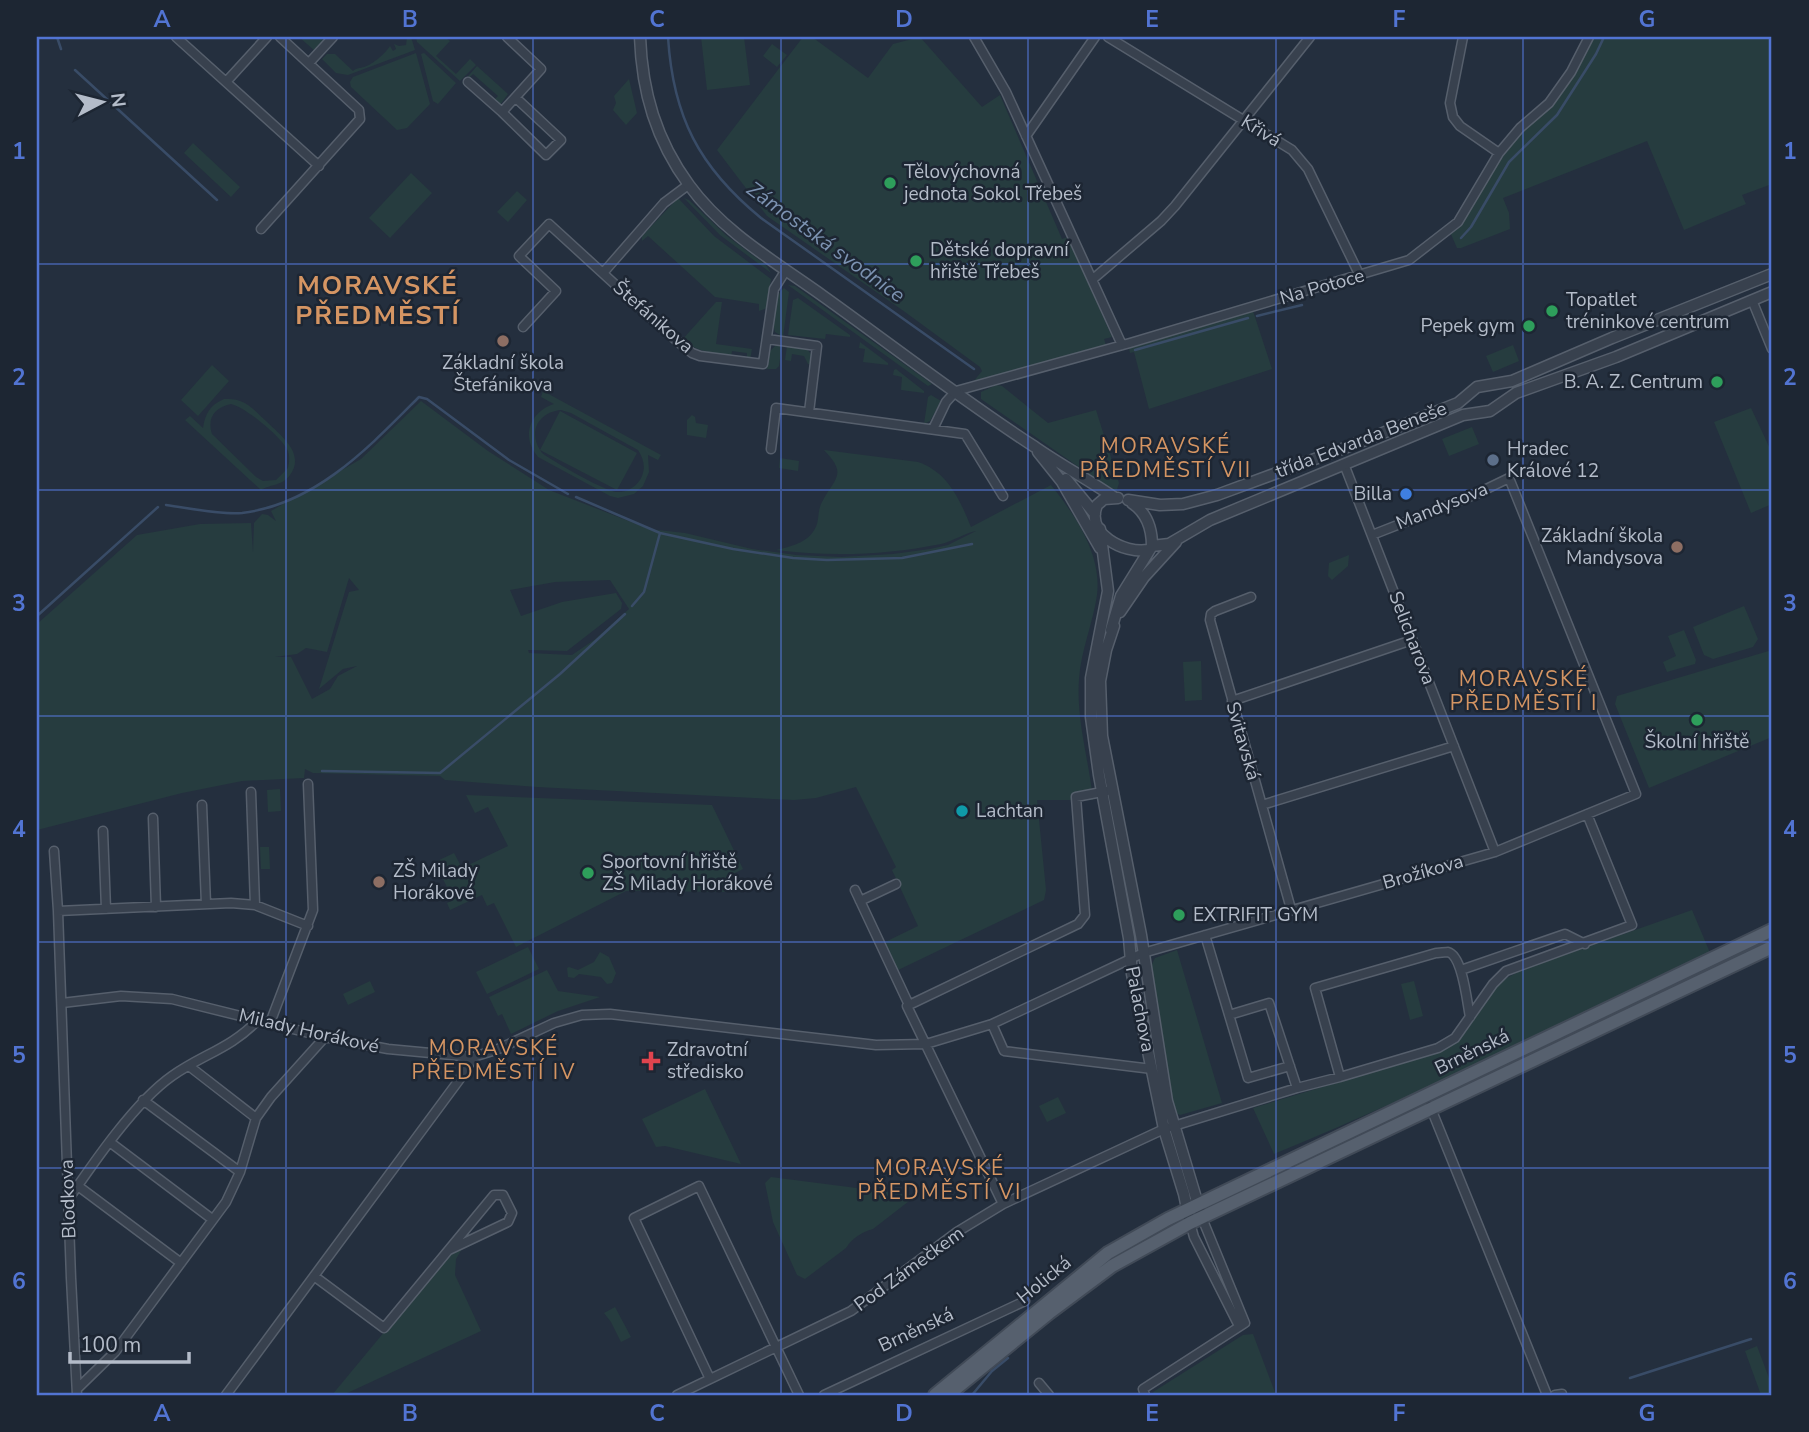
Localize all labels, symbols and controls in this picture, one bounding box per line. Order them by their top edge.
text: A [153,4,171,35]
text: B [402,4,418,35]
text: C [649,4,665,35]
text: D [895,4,913,35]
text: E [1145,4,1159,35]
text: F [1393,4,1406,35]
text: G [1639,4,1655,35]
north arrow [66,66,136,136]
text: N [104,91,132,109]
street label: Křivá [1236,109,1286,153]
text: 1 [12,136,26,167]
text: 1 [1783,136,1797,167]
place label: Tělovýchovná jednota Sokol Třebeš [902,159,1082,207]
water label: Zámostská svodnice [741,175,911,309]
marker: Tělovýchovná jednota Sokol Třebeš [882,175,898,191]
place label: Dětské dopravní hřiště Třebeš [930,237,1070,285]
marker: Dětské dopravní hřiště Třebeš [908,253,924,269]
street label: Na Potoce [1277,263,1367,311]
district label: MORAVSKÉ PŘEDMĚSTÍ [295,268,461,333]
street label: Štefánikova [607,275,699,359]
place label: Topatlet tréninkové centrum [1566,287,1730,335]
marker: Topatlet tréninkové centrum [1544,303,1560,319]
place label: Pepek gym [1421,313,1515,339]
marker: Pepek gym [1521,318,1537,334]
marker: Základní škola Štefánikova [495,333,511,349]
place label: Základní škola Štefánikova [442,350,564,398]
text: 2 [12,362,26,393]
text: 2 [1783,362,1797,393]
place label: B. A. Z. Centrum [1564,369,1703,395]
marker: B. A. Z. Centrum [1709,374,1725,390]
street label: třída Edvarda Beneše [1272,395,1450,485]
district label: MORAVSKÉ PŘEDMĚSTÍ VII [1080,432,1252,484]
place label: Hradec Králové 12 [1507,436,1599,484]
marker: Hradec Králové 12 [1485,452,1501,468]
street label: Mandysova [1392,476,1492,536]
place label: Billa [1353,481,1392,507]
marker: Billa [1398,486,1414,502]
place label: Základní škola Mandysova [1541,523,1663,571]
marker: Základní škola Mandysova [1669,539,1685,555]
street label: Selicharova [1382,587,1442,689]
text: 3 [12,588,26,619]
text: 3 [1783,588,1797,619]
district label: MORAVSKÉ PŘEDMĚSTÍ I [1450,665,1598,717]
street label: Svitavská [1219,699,1267,783]
marker: Školní hřiště [1689,712,1705,728]
place label: Školní hřiště [1645,729,1749,755]
place label: Lachtan [976,798,1044,824]
marker: Lachtan [954,803,970,819]
text: 4 [12,814,26,845]
text: 4 [1783,814,1797,845]
street label: Brožíkova [1380,848,1466,896]
place label: Sportovní hřiště ZŠ Milady Horákové [602,849,773,897]
place label: ZŠ Milady Horákové [393,858,478,906]
marker: Sportovní hřiště ZŠ Milady Horákové [580,865,596,881]
marker: ZŠ Milady Horákové [371,874,387,890]
place label: EXTRIFIT GYM [1193,902,1318,928]
marker: EXTRIFIT GYM [1171,907,1187,923]
street label: Palachova [1119,964,1161,1054]
street label: Milady Horákové [236,1002,382,1060]
street label: Brněnská [1430,1023,1514,1081]
district label: MORAVSKÉ PŘEDMĚSTÍ IV [411,1034,577,1086]
place label: Zdravotní středisko [667,1037,749,1085]
text: 5 [12,1040,26,1071]
text: 5 [1783,1040,1797,1071]
marker: Zdravotní středisko [641,1051,661,1071]
district label: MORAVSKÉ PŘEDMĚSTÍ VI [857,1154,1023,1206]
street label: Blodkova [54,1159,82,1239]
street label: Pod Zámečkem [849,1220,969,1318]
street label: Holická [1011,1250,1077,1310]
text: 6 [12,1266,26,1297]
text: 6 [1783,1266,1797,1297]
street label: Brněnská [874,1301,958,1359]
scale bar [70,1320,189,1364]
text: 100 m [80,1331,141,1359]
text: A [153,1398,171,1429]
text: B [402,1398,418,1429]
text: C [649,1398,665,1429]
text: D [895,1398,913,1429]
text: E [1145,1398,1159,1429]
text: F [1393,1398,1406,1429]
text: G [1639,1398,1655,1429]

